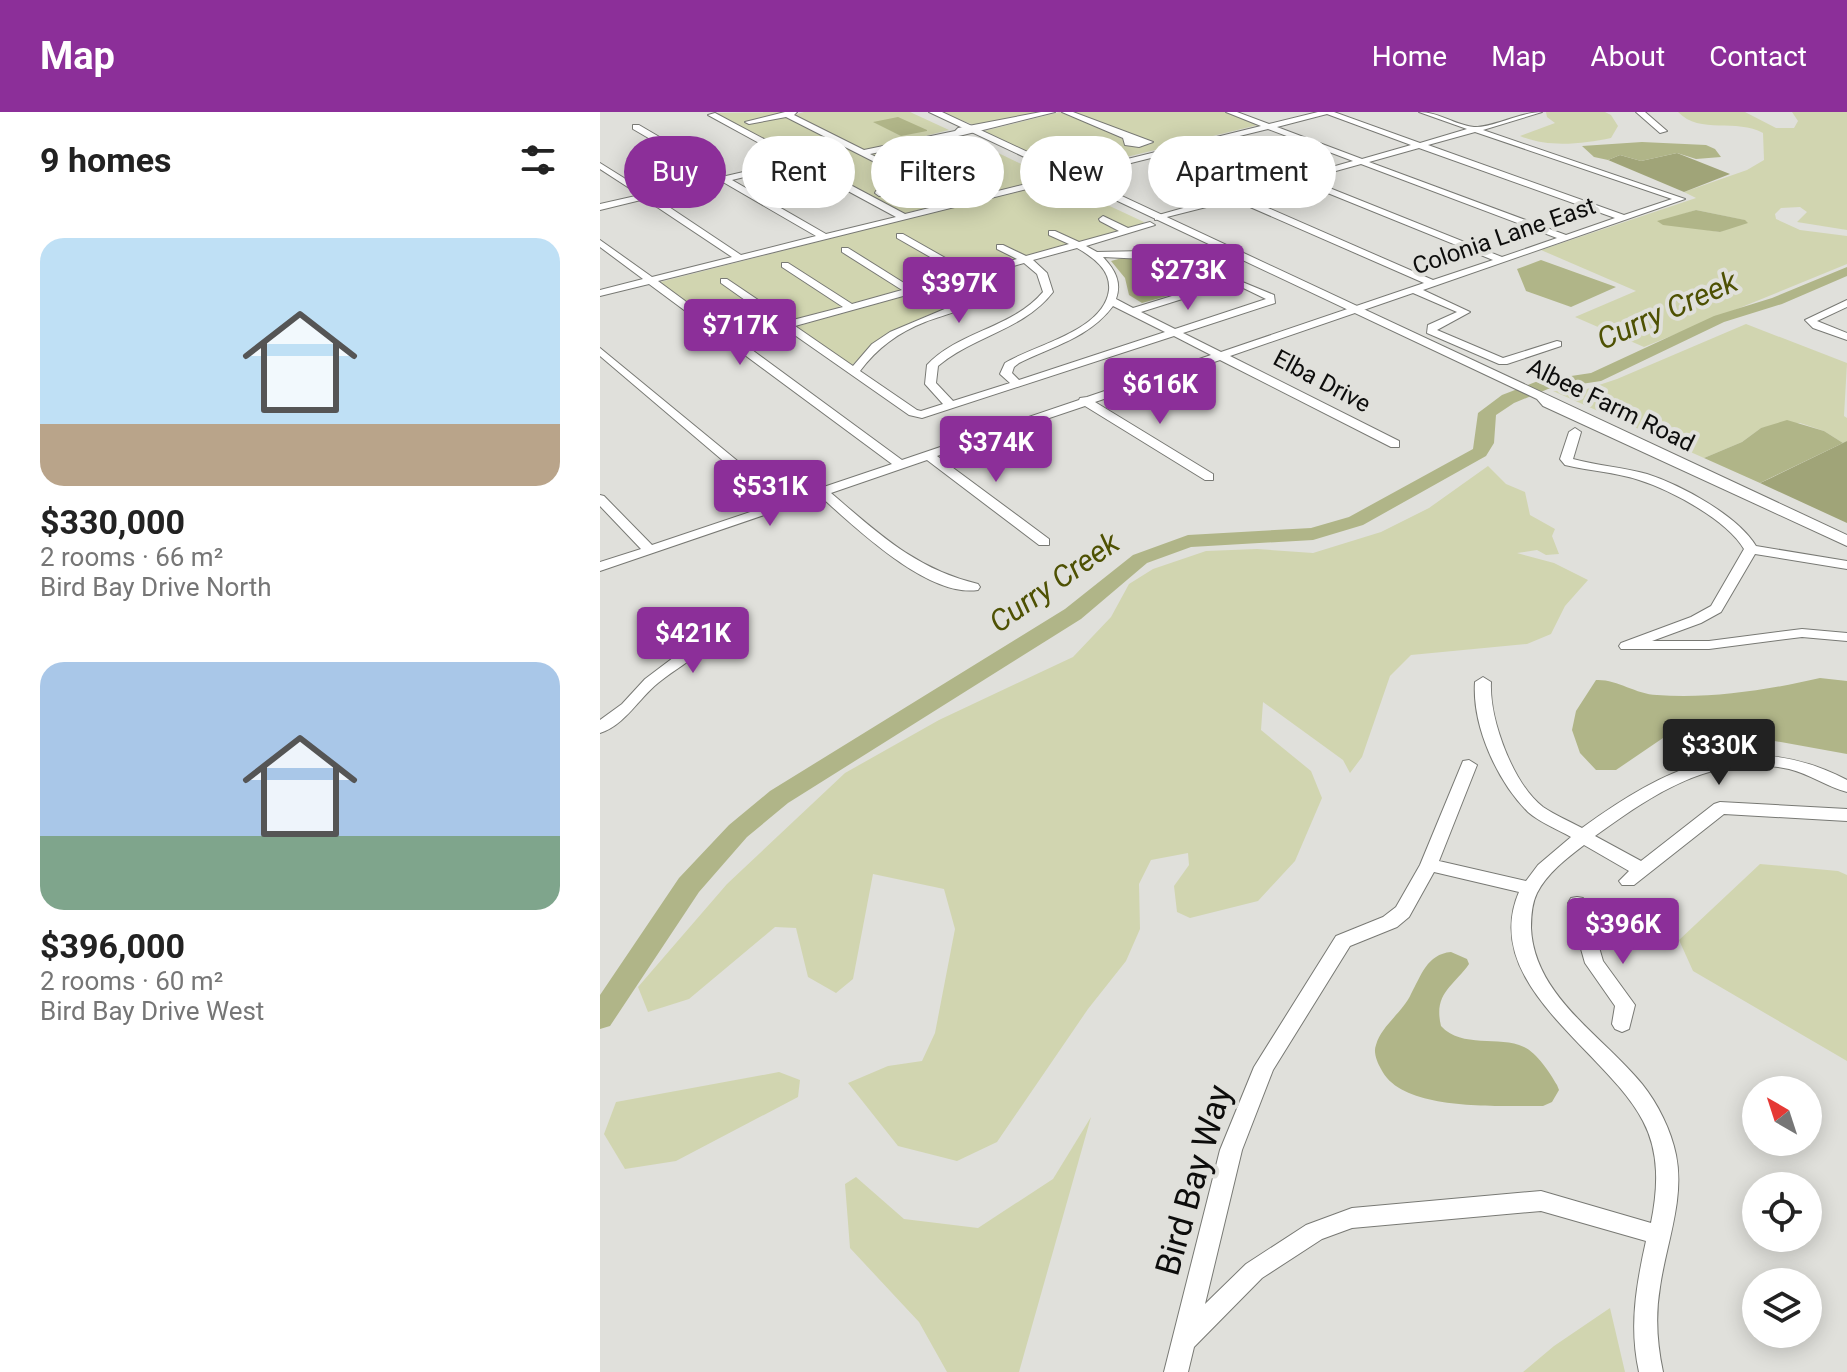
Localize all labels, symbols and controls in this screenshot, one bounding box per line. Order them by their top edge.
text: Map [40,34,115,78]
text: Home [1372,40,1447,73]
text: Map [1491,40,1547,73]
text: About [1591,40,1665,73]
text: Contact [1709,40,1807,73]
chip: Buy [624,136,726,208]
chip: Rent [742,136,855,208]
chip: Filters [871,136,1004,208]
chip: New [1020,136,1132,208]
chip: Apartment [1148,136,1336,208]
icon: filters [516,138,560,182]
text: 9 homes [40,140,171,180]
street label: Colonia Lane East [1409,191,1599,280]
pin: $273K [1132,244,1244,312]
text: $273K [1150,255,1226,285]
pin: $397K [903,257,1015,325]
water label: Curry Creek [1591,263,1744,357]
text: $397K [921,268,997,298]
icon: home [228,290,372,434]
pin: $717K [684,299,796,367]
text: $717K [702,310,778,340]
street label: Elba Drive [1269,344,1375,418]
street label: Albee Farm Road [1523,352,1699,458]
pin: $616K [1104,358,1216,426]
text: $616K [1122,369,1198,399]
pin: $374K [940,416,1052,484]
text: $374K [958,427,1034,457]
pin: $531K [714,460,826,528]
text: $531K [732,471,808,501]
text: $330,000 [40,502,185,542]
water label: Curry Creek [982,524,1127,639]
text: 2 rooms · 66 m² [40,542,223,572]
text: Bird Bay Drive North [40,572,272,602]
pin: $421K [637,607,749,675]
text: $421K [655,618,731,648]
icon: home [228,714,372,858]
pin: $330K [1663,719,1775,787]
text: $330K [1681,730,1757,760]
pin: $396K [1567,898,1679,966]
text: $396K [1585,909,1661,939]
text: $396,000 [40,926,185,966]
text: 2 rooms · 60 m² [40,966,223,996]
text: Bird Bay Drive West [40,996,264,1026]
north arrow [1742,1076,1822,1156]
map controls [1742,1076,1822,1348]
street label: Bird Bay Way [1147,1080,1239,1280]
button: locate [1742,1172,1822,1252]
button: layers [1742,1268,1822,1348]

